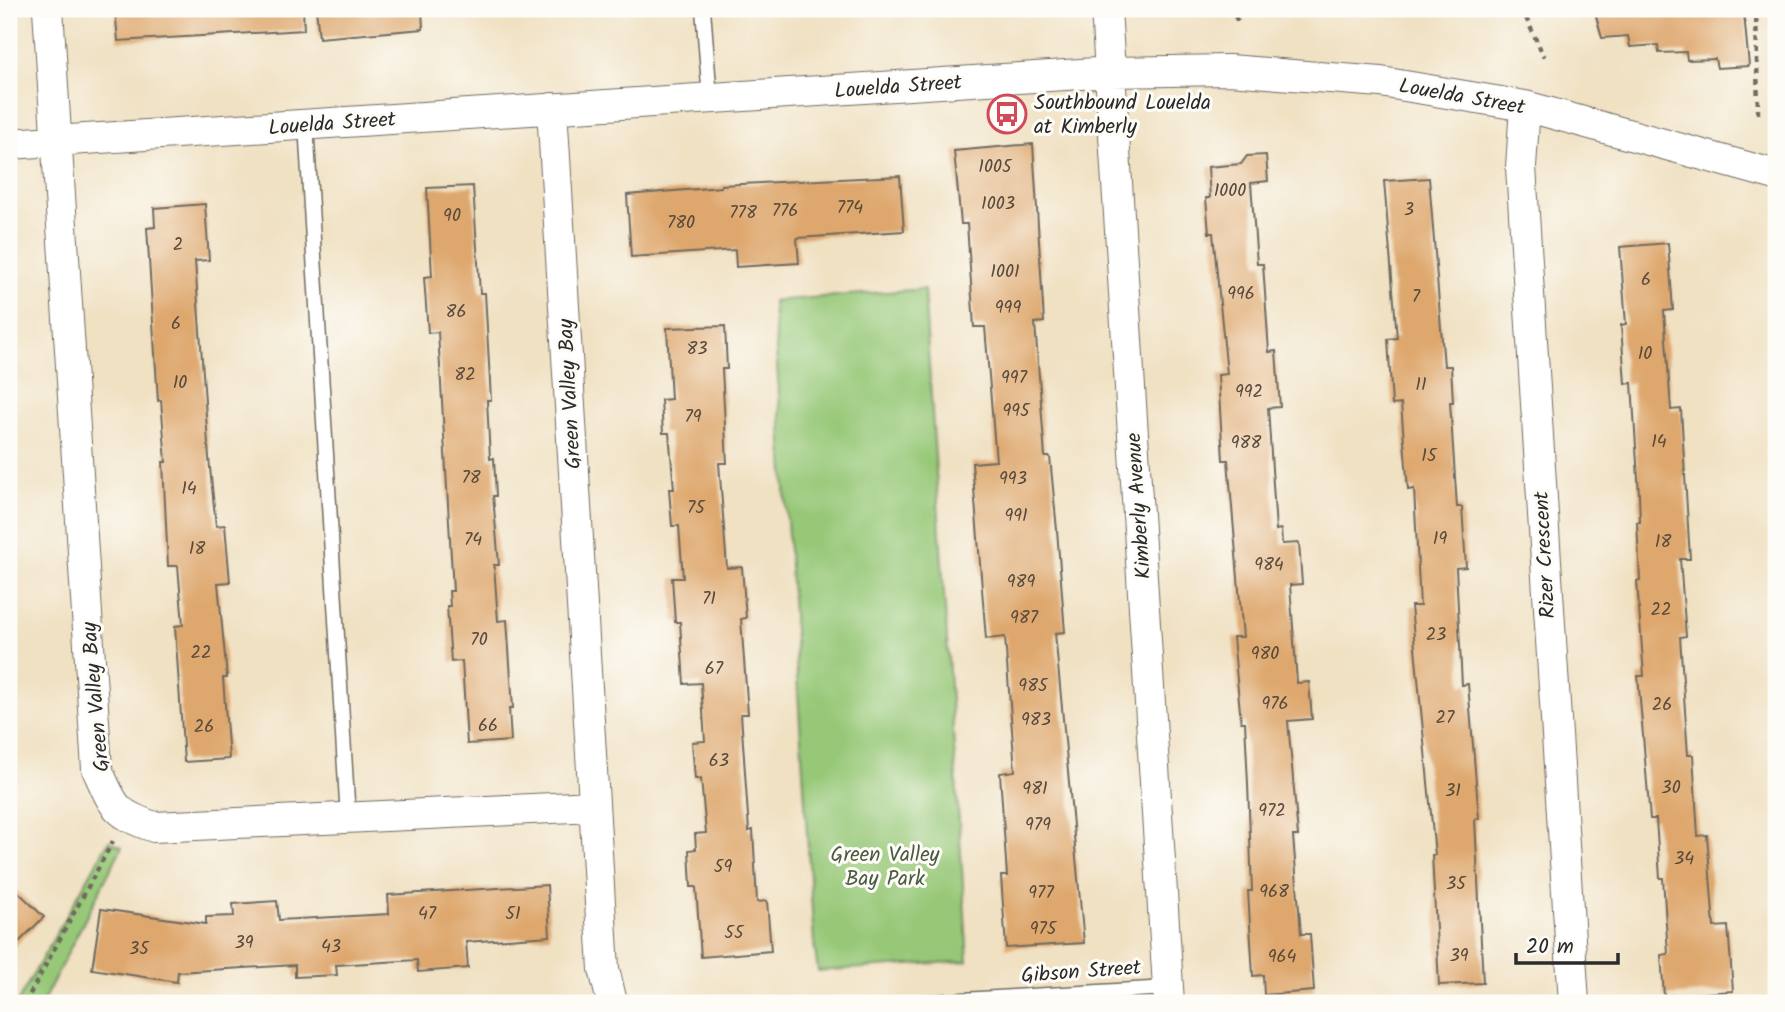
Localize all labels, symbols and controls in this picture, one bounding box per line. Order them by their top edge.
street label: Louelda Street [833,67,964,108]
street label: Louelda Street [1396,70,1528,125]
place label: Southbound Louelda at Kimberly [1034,87,1211,144]
bus stop icon: Southbound Louelda at Kimberly [986,93,1028,135]
street label: Louelda Street [267,104,398,145]
house number: 1005 [978,153,1013,182]
house number: 1000 [1214,177,1246,206]
house number: 1003 [981,190,1015,219]
house number: 774 [837,194,863,223]
house number: 3 [1404,196,1414,225]
house number: 776 [772,197,798,226]
house number: 778 [729,199,757,228]
house number: 90 [443,202,461,231]
house number: 780 [667,209,695,238]
house number: 2 [173,231,183,260]
house number: 1001 [990,258,1020,287]
house number: 6 [1641,266,1651,295]
house number: 996 [1227,280,1255,309]
house number: 7 [1412,283,1421,312]
house number: 999 [995,294,1021,323]
house number: 86 [446,298,466,327]
house number: 6 [171,310,181,339]
street label: Green Valley Bay [550,318,591,470]
house number: 83 [686,335,708,364]
house number: 10 [1638,340,1652,369]
house number: 82 [454,361,476,390]
house number: 997 [1001,364,1028,393]
house number: 10 [173,369,187,398]
house number: 11 [1415,371,1427,400]
house number: 992 [1235,378,1263,407]
house number: 995 [1002,397,1031,426]
house number: 79 [684,403,702,432]
house number: 14 [1651,428,1667,457]
house number: 988 [1231,429,1261,458]
street label: Kimberly Avenue [1118,431,1161,580]
house number: 15 [1421,442,1438,471]
house number: 78 [461,464,481,493]
house number: 993 [999,465,1027,494]
house number: 14 [181,475,197,504]
street label: Rizer Crescent [1526,490,1565,619]
house number: 75 [687,494,706,523]
house number: 991 [1004,502,1028,531]
house number: 19 [1433,525,1447,554]
house number: 74 [464,526,482,555]
house number: 18 [1655,528,1671,557]
house number: 18 [189,535,205,564]
house number: 984 [1254,551,1284,580]
house number: 989 [1007,568,1035,597]
house number: 71 [702,585,716,614]
house number: 22 [1651,596,1671,625]
house number: 987 [1010,604,1039,633]
street label: Green Valley Bay [73,620,119,773]
house number: 23 [1426,621,1446,650]
house number: 70 [470,626,488,655]
house number: 22 [191,639,211,668]
house number: 980 [1251,640,1279,669]
house number: 67 [705,655,724,684]
house number: 985 [1018,672,1049,701]
house number: 976 [1261,690,1289,719]
house number: 26 [1652,691,1672,720]
house number: 27 [1436,704,1455,733]
house number: 983 [1021,706,1051,735]
house number: 66 [478,712,498,741]
house number: 26 [194,713,214,742]
house number: 63 [709,747,729,776]
house number: 30 [1661,774,1681,803]
house number: 981 [1022,775,1048,804]
house number: 31 [1445,777,1461,806]
house number: 972 [1258,797,1286,826]
house number: 979 [1025,811,1051,840]
park label: Green Valley Bay Park [831,839,940,896]
house number: 34 [1674,845,1694,874]
house number: 59 [714,853,732,882]
house number: 35 [1446,870,1467,899]
house number: 968 [1259,878,1289,907]
house number: 977 [1028,879,1054,908]
house number: 47 [418,900,437,929]
house number: 51 [505,900,521,929]
house number: 975 [1030,915,1058,944]
house number: 55 [724,919,745,948]
scale bar [1516,921,1617,965]
house number: 39 [234,929,254,958]
text: 20 m [1526,931,1574,964]
house number: 43 [321,933,341,962]
house number: 35 [129,935,150,964]
house number: 39 [1449,942,1469,971]
house number: 964 [1268,943,1296,972]
street label: Gibson Street [1020,952,1143,993]

